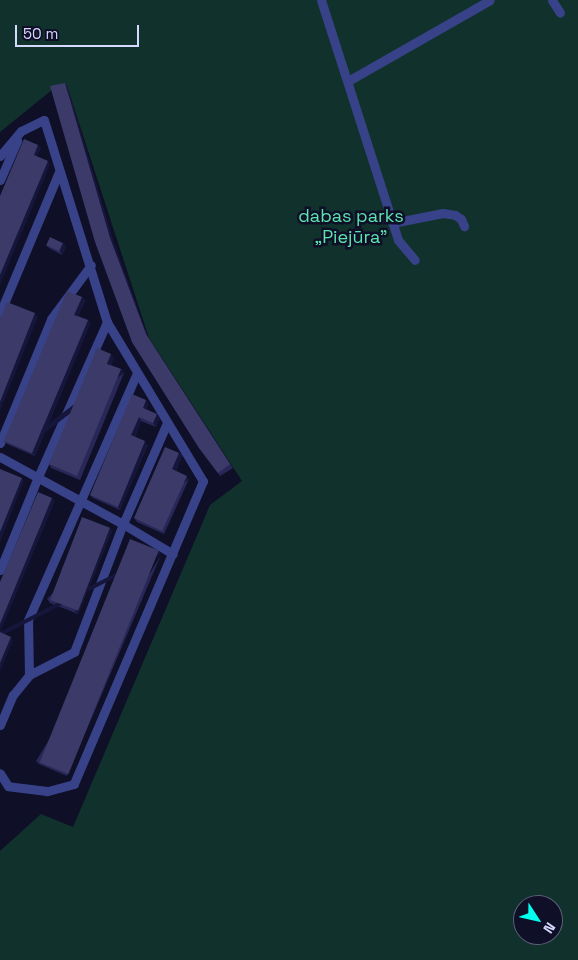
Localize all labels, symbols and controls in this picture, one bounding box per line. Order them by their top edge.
scale bar [18,15,141,47]
text: 50 m [23,24,58,43]
park label: dabas parks „Piejūra” [298,206,404,248]
north arrow [513,895,563,945]
text: N [539,919,560,937]

